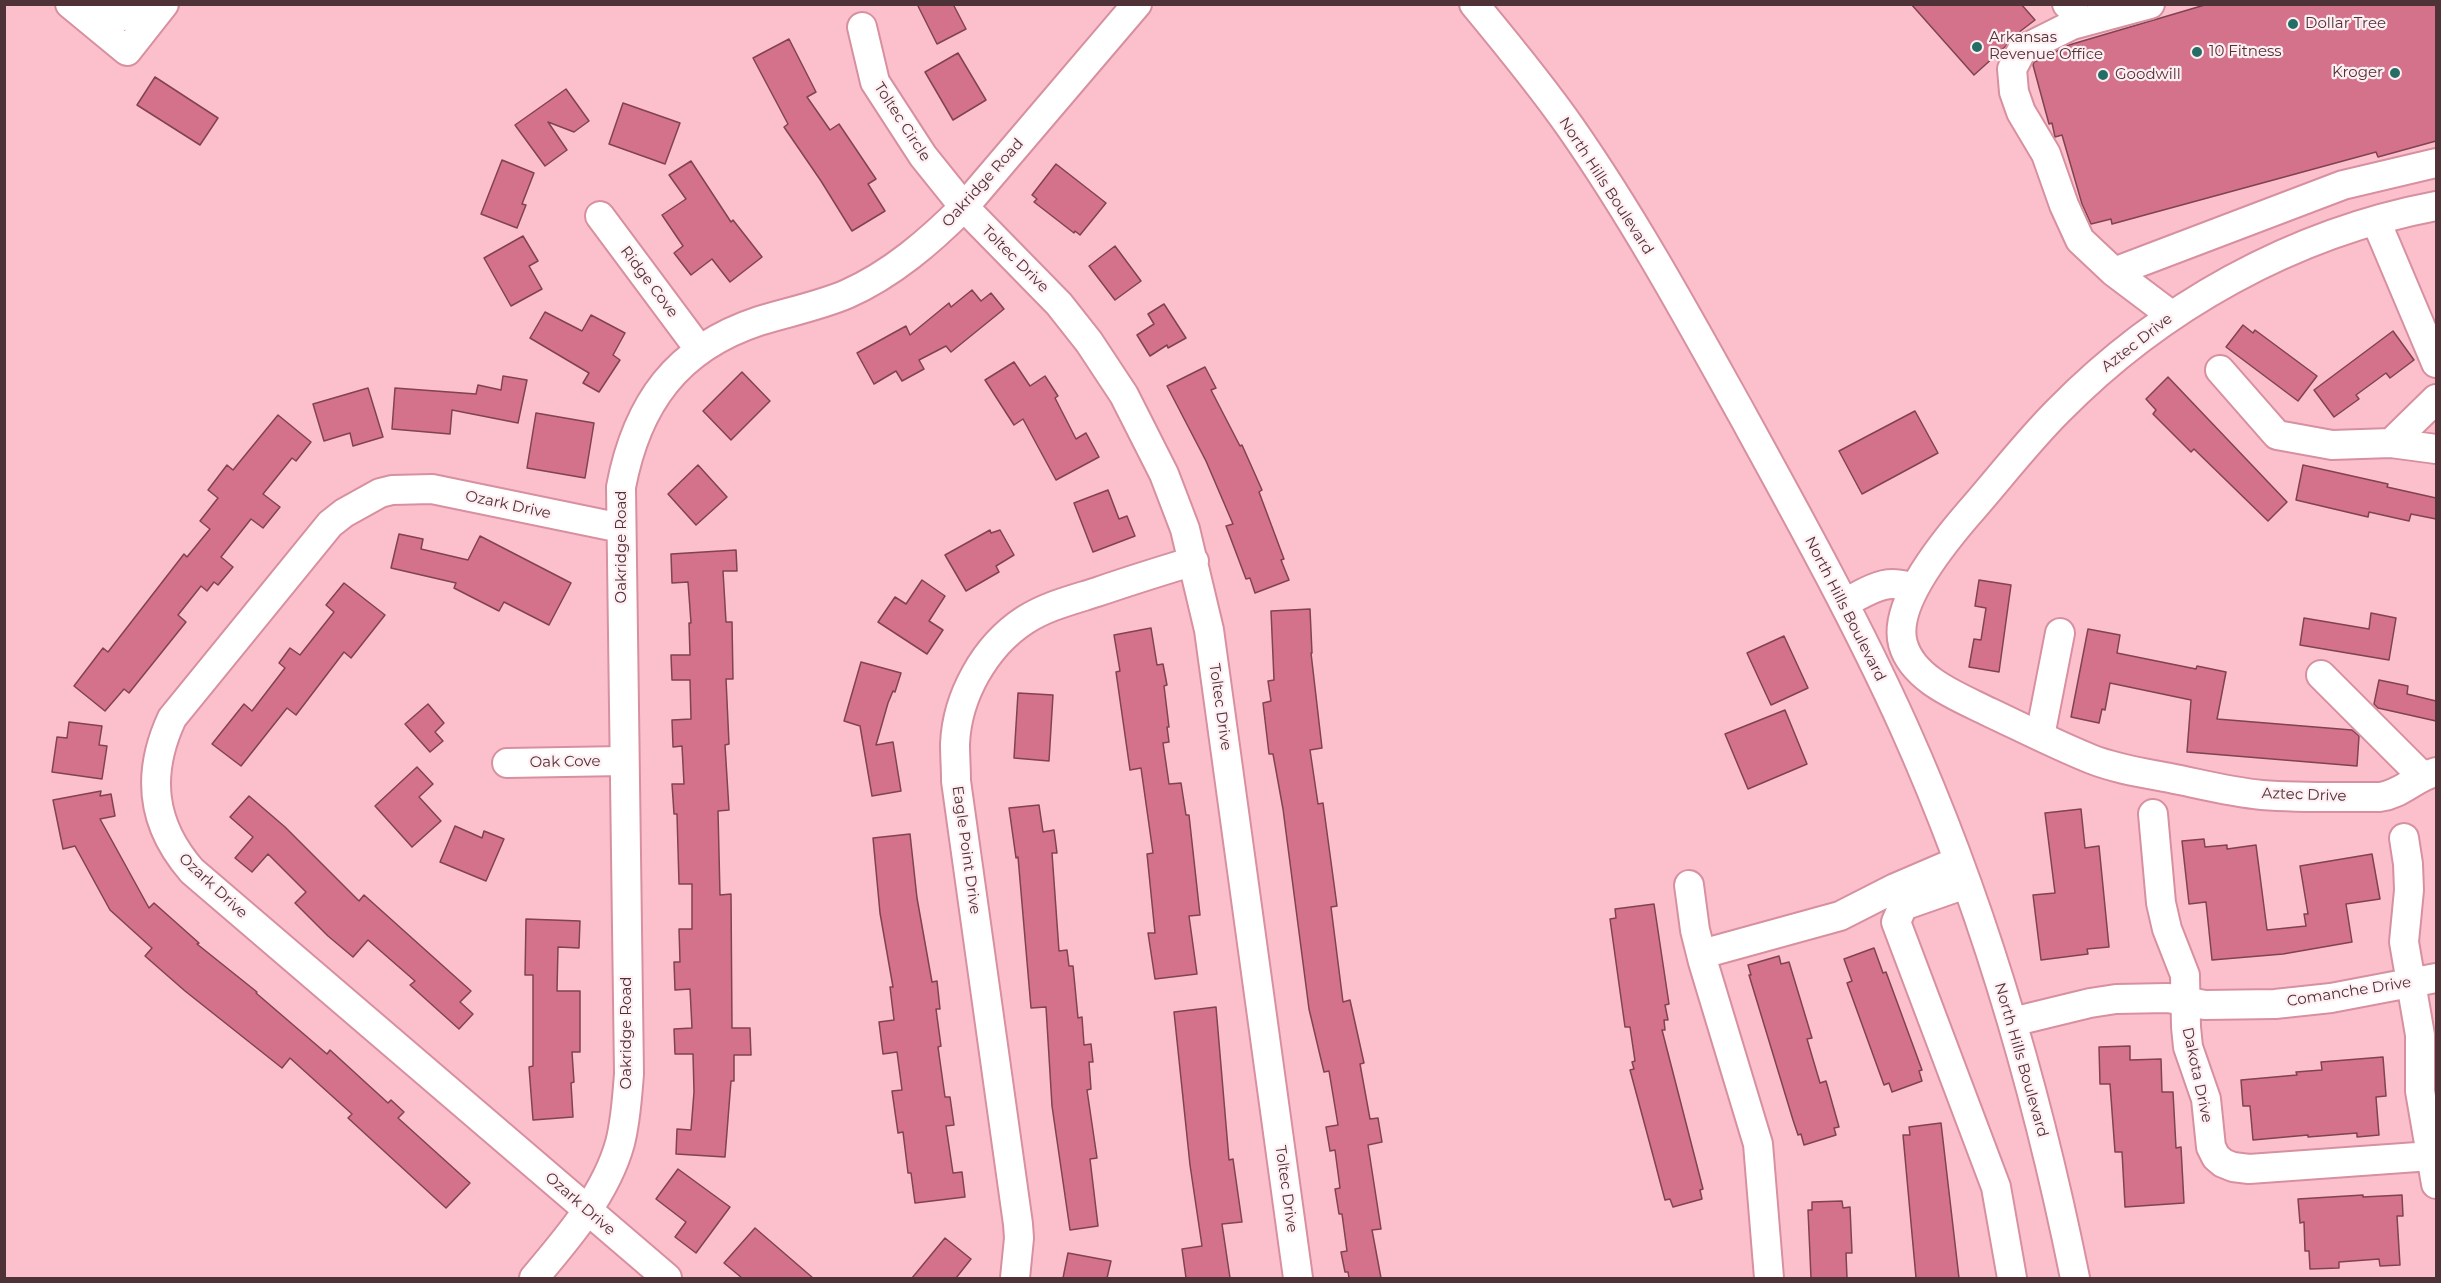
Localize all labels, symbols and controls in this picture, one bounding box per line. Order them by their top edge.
place label: Dollar Tree [2305,15,2386,33]
marker: Dollar Tree [2286,17,2300,31]
place label: Arkansas Revenue Office [1989,29,2103,64]
marker: Arkansas Revenue Office [1970,40,1984,54]
place label: 10 Fitness [2209,43,2282,61]
marker: 10 Fitness [2190,45,2204,59]
place label: Kroger [2332,64,2383,82]
place label: Goodwill [2115,66,2181,84]
marker: Kroger [2388,66,2402,80]
marker: Goodwill [2096,68,2110,82]
street label: Toltec Circle [870,79,934,165]
street label: North Hills Boulevard [1555,114,1657,258]
street label: Oakridge Road [939,135,1027,231]
street label: Toltec Drive [978,222,1052,296]
street label: Ridge Cove [616,243,682,321]
street label: Aztec Drive [2098,310,2176,376]
street label: Ozark Drive [463,487,553,523]
street label: Oakridge Road [613,491,631,603]
street label: North Hills Boulevard [1801,534,1889,684]
street label: Toltec Drive [1205,662,1235,752]
street label: Oak Cove [529,752,601,772]
street label: Eagle Point Drive [948,785,984,915]
street label: Aztec Drive [2261,785,2347,805]
street label: Ozark Drive [175,850,251,922]
street label: Comanche Drive [2286,973,2412,1011]
street label: Oakridge Road [618,977,636,1089]
street label: North Hills Boulevard [1990,981,2052,1139]
street label: Dakota Drive [2178,1026,2216,1124]
street label: Toltec Drive [1271,1144,1301,1234]
street label: Ozark Drive [541,1169,619,1239]

